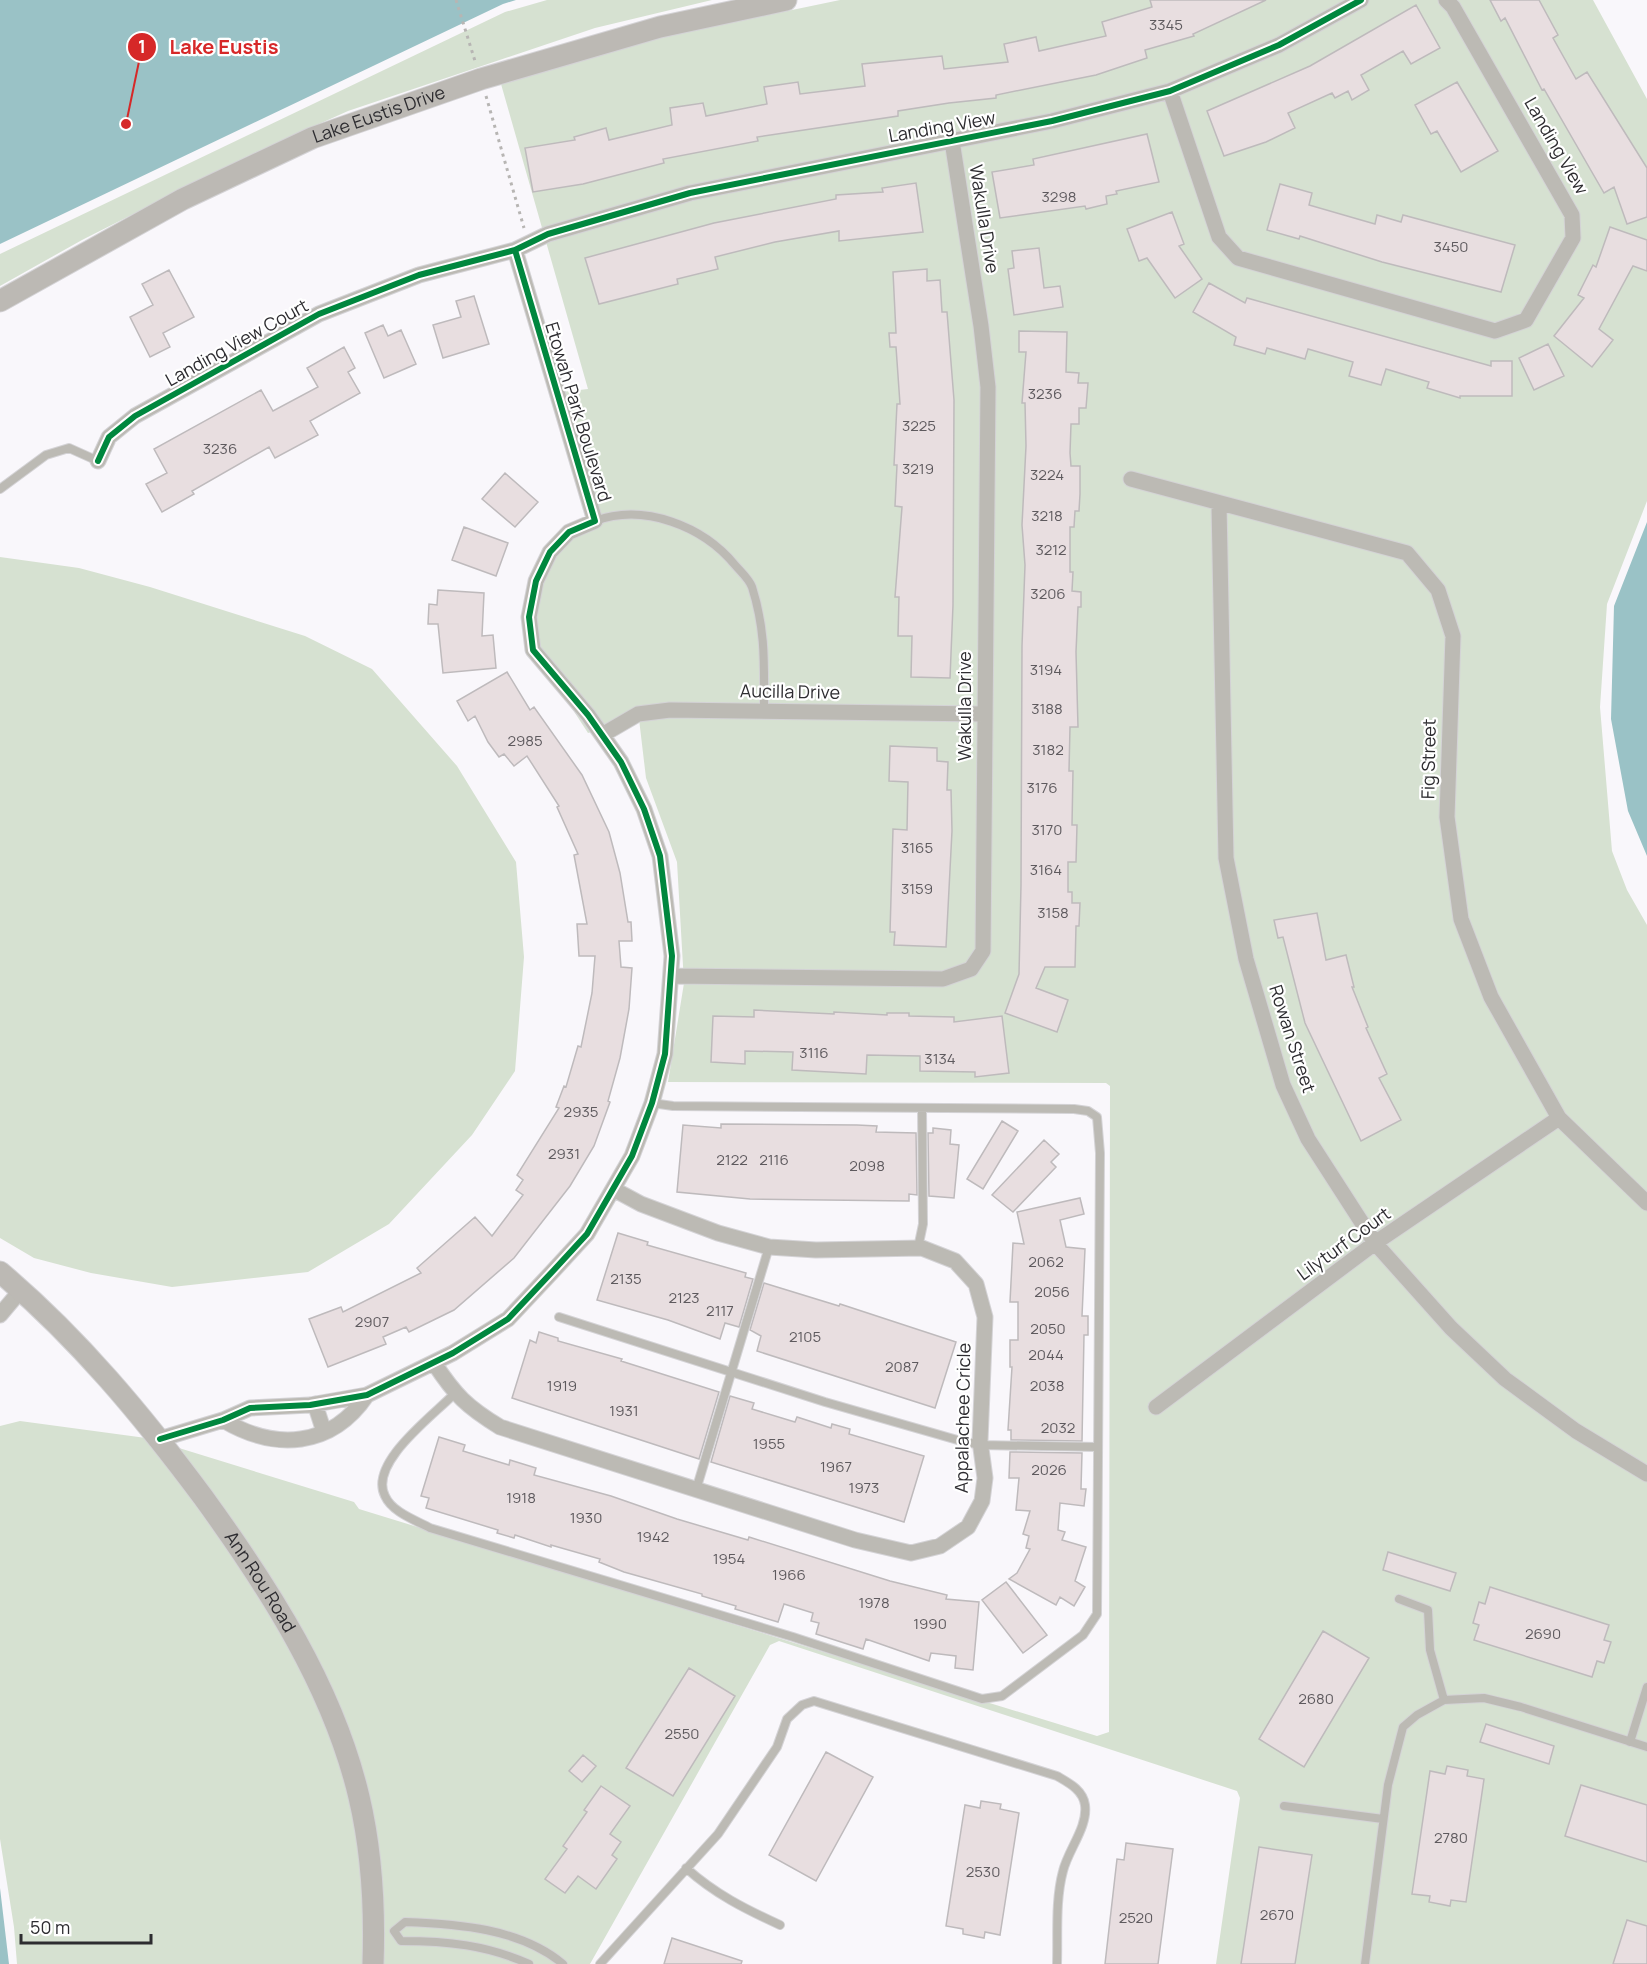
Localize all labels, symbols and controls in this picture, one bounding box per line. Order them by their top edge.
house number: 3345 [1149,14,1183,35]
callout: Lake Eustis [127,28,290,66]
text: Lake Eustis [170,33,279,60]
text: 1 [138,34,146,58]
street label: Lake Eustis Drive [309,79,448,148]
street label: Landing View [1519,93,1594,199]
street label: Landing View [886,105,997,147]
street label: Wakulla Drive [965,163,1005,275]
house number: 3298 [1042,186,1076,207]
house number: 3450 [1434,236,1468,257]
street label: Landing View Court [161,293,312,391]
street label: Etowah Park Boulevard [540,319,618,505]
house number: 3236 [1028,383,1062,404]
house number: 3225 [902,415,936,436]
house number: 3236 [203,438,237,459]
house number: 3219 [902,458,934,479]
house number: 3224 [1030,464,1064,485]
house number: 3218 [1031,505,1063,526]
house number: 3212 [1035,539,1067,560]
house number: 3206 [1030,583,1066,604]
street label: Wakulla Drive [952,651,976,761]
house number: 3194 [1030,659,1062,680]
street label: Aucilla Drive [740,678,840,704]
house number: 3188 [1031,698,1063,719]
street label: Fig Street [1415,719,1441,799]
house number: 2985 [507,730,543,751]
house number: 3182 [1032,739,1064,760]
house number: 3176 [1027,777,1057,798]
house number: 3170 [1032,819,1062,840]
house number: 3165 [901,837,933,858]
house number: 3164 [1030,859,1062,880]
house number: 3159 [901,878,933,899]
house number: 3158 [1037,902,1069,923]
street label: Rowan Street [1264,982,1322,1096]
house number: 3116 [799,1042,829,1063]
house number: 3134 [924,1048,956,1069]
house number: 2935 [564,1101,598,1122]
house number: 2931 [548,1143,580,1164]
house number: 2122 [716,1149,748,1170]
house number: 2116 [759,1149,789,1170]
house number: 2098 [849,1155,885,1176]
street label: Lilyturf Court [1292,1201,1395,1285]
house number: 2062 [1028,1251,1064,1272]
house number: 2135 [610,1268,642,1289]
house number: 2056 [1034,1281,1070,1302]
house number: 2123 [668,1287,700,1308]
house number: 2117 [706,1300,734,1321]
house number: 2907 [355,1311,389,1332]
house number: 2050 [1030,1318,1066,1339]
house number: 2105 [789,1326,821,1347]
street label: Appalachee Cricle [949,1343,975,1493]
house number: 2044 [1028,1344,1064,1365]
house number: 2087 [885,1356,919,1377]
house number: 1919 [547,1375,577,1396]
house number: 2038 [1030,1375,1064,1396]
house number: 1931 [609,1400,639,1421]
house number: 2032 [1041,1417,1075,1438]
house number: 1955 [753,1433,785,1454]
house number: 1967 [820,1456,852,1477]
house number: 2026 [1031,1459,1067,1480]
house number: 1973 [849,1477,879,1498]
house number: 1918 [506,1487,536,1508]
house number: 1930 [570,1507,602,1528]
street label: Ann Rou Road [220,1526,302,1636]
house number: 1942 [637,1526,669,1547]
house number: 1954 [713,1548,745,1569]
house number: 1966 [772,1564,806,1585]
house number: 1978 [858,1592,890,1613]
house number: 1990 [913,1613,947,1634]
house number: 2690 [1525,1623,1561,1644]
house number: 2680 [1298,1688,1334,1709]
house number: 2550 [664,1723,700,1744]
house number: 2780 [1434,1827,1468,1848]
house number: 2530 [966,1861,1000,1882]
house number: 2670 [1260,1904,1294,1925]
scale bar [21,1907,152,1945]
house number: 2520 [1119,1907,1153,1928]
text: 50 m [30,1915,70,1939]

